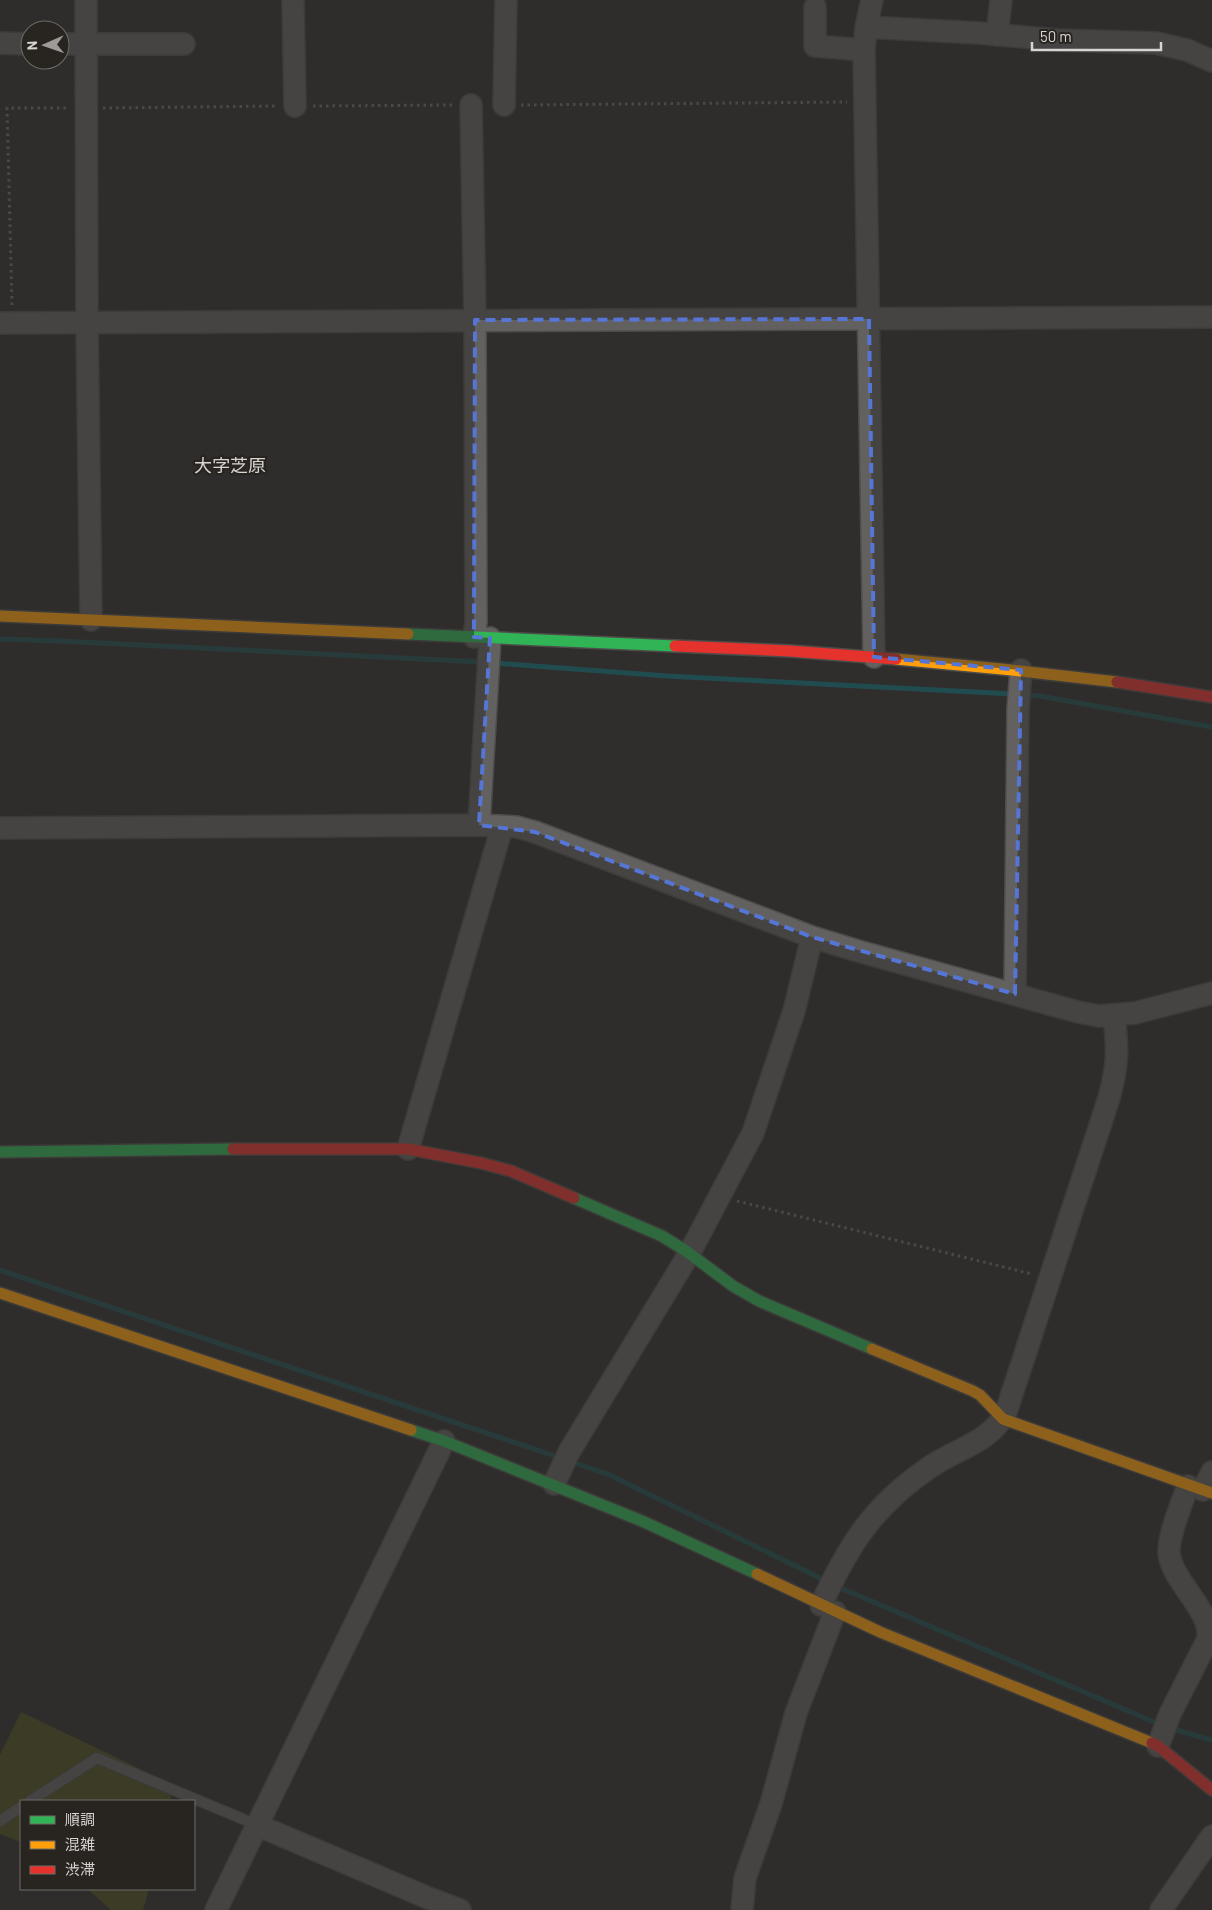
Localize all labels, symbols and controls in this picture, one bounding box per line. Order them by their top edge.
north arrow [20,20,70,70]
scale bar [1032,20,1161,52]
text: 50 m [1040,27,1072,45]
text: N [23,41,40,50]
district label: 大字芝原 [194,454,266,476]
legend [20,1800,195,1890]
text: 順調 [65,1810,95,1828]
text: 混雑 [65,1835,95,1853]
text: 渋滞 [65,1860,95,1878]

